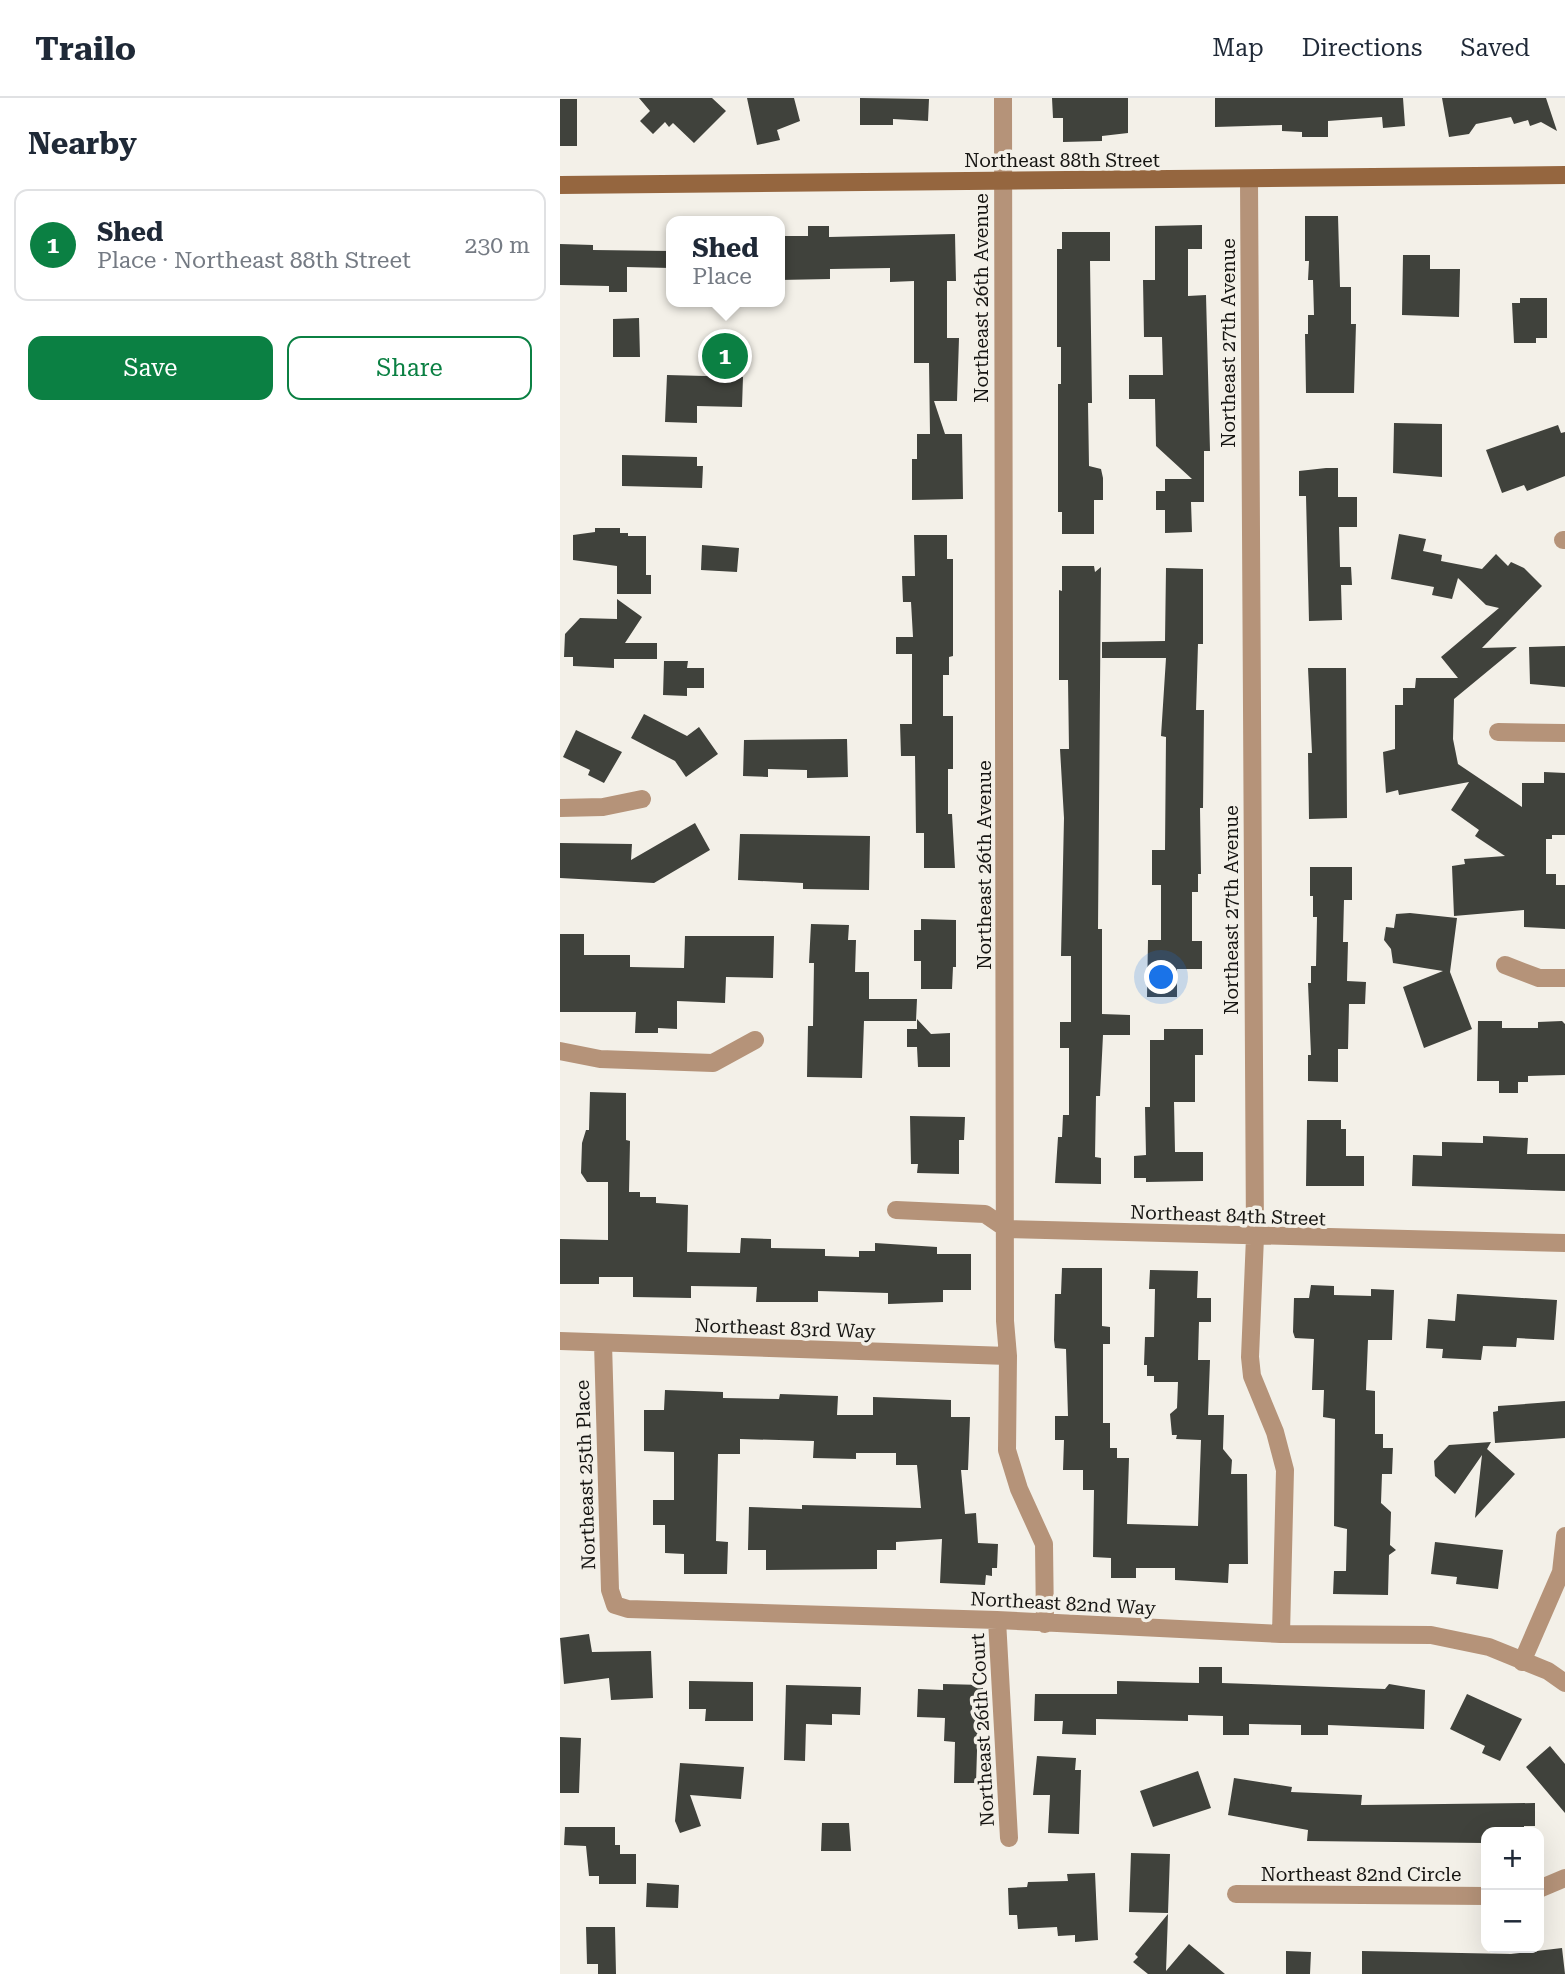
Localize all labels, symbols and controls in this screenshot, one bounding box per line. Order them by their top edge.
text: Trailo [35,29,136,68]
text: Map [1212,34,1264,62]
text: Directions [1302,34,1422,62]
text: Saved [1460,34,1530,62]
text: Nearby [28,126,137,161]
street label: Northeast 88th Street [964,149,1160,172]
street label: Northeast 26th Avenue [970,193,993,403]
popup [666,216,785,307]
text: Shed [97,217,163,247]
text: 1 [47,232,59,259]
text: 230 m [465,232,530,259]
text: Shed [692,233,759,263]
street label: Northeast 27th Avenue [1217,238,1240,448]
text: Place · Northeast 88th Street [97,247,411,274]
text: Place [692,263,752,290]
pin: 1 [702,330,748,382]
button: Save [28,336,273,400]
button: Share [287,336,532,400]
street label: Northeast 26th Avenue [973,760,996,970]
street label: Northeast 27th Avenue [1220,805,1243,1015]
your location [1144,960,1178,994]
street label: Northeast 84th Street [1130,1201,1326,1230]
street label: Northeast 83rd Way [694,1314,877,1343]
street label: Northeast 25th Place [571,1380,600,1570]
street label: Northeast 82nd Way [970,1587,1157,1620]
street label: Northeast 26th Court [966,1633,999,1827]
map controls [1481,1827,1544,1953]
button: + [1481,1827,1544,1890]
street label: Northeast 82nd Circle [1261,1863,1461,1886]
button: − [1481,1890,1544,1953]

